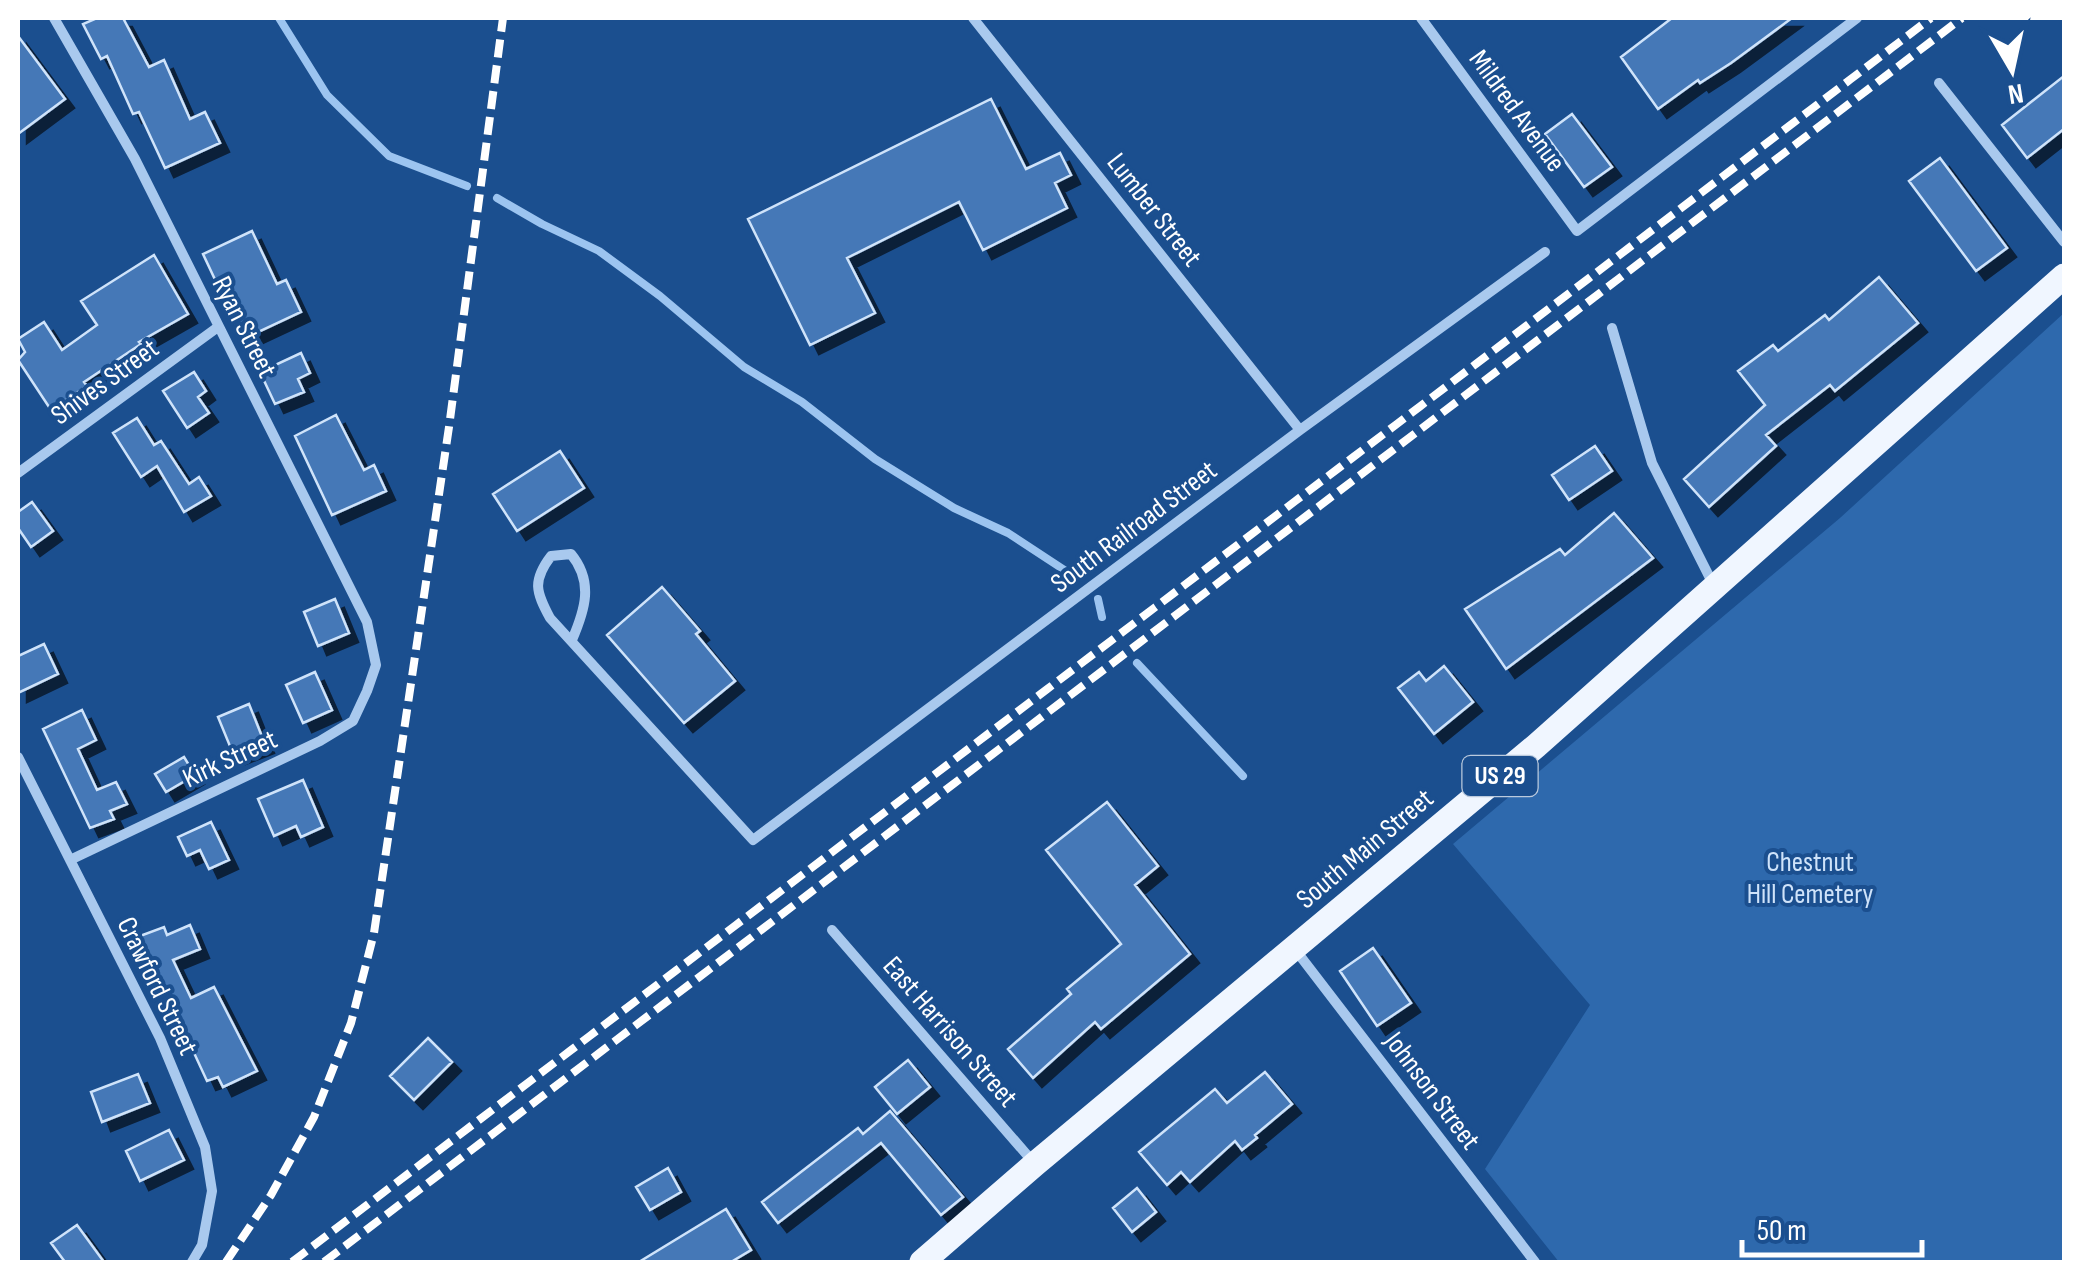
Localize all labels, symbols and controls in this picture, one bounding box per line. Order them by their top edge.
north arrow [1962,20,2062,120]
street label: Mildred Avenue [1462,44,1572,178]
text: N [2006,76,2026,111]
street label: Lumber Street [1100,147,1208,273]
street label: Ryan Street [205,271,283,383]
street label: Shives Street [45,332,165,432]
street label: South Railroad Street [1045,454,1223,600]
street label: Kirk Street [178,723,282,795]
road number: US 29 [1462,756,1538,796]
street label: South Main Street [1290,782,1440,916]
park label: Chestnut Hill Cemetery [1747,846,1874,911]
street label: Crawford Street [109,912,205,1060]
street label: East Harrison Street [876,950,1024,1114]
street label: Johnson Street [1377,1025,1487,1156]
scale bar [1742,1195,1922,1257]
text: 50 m [1757,1213,1806,1249]

